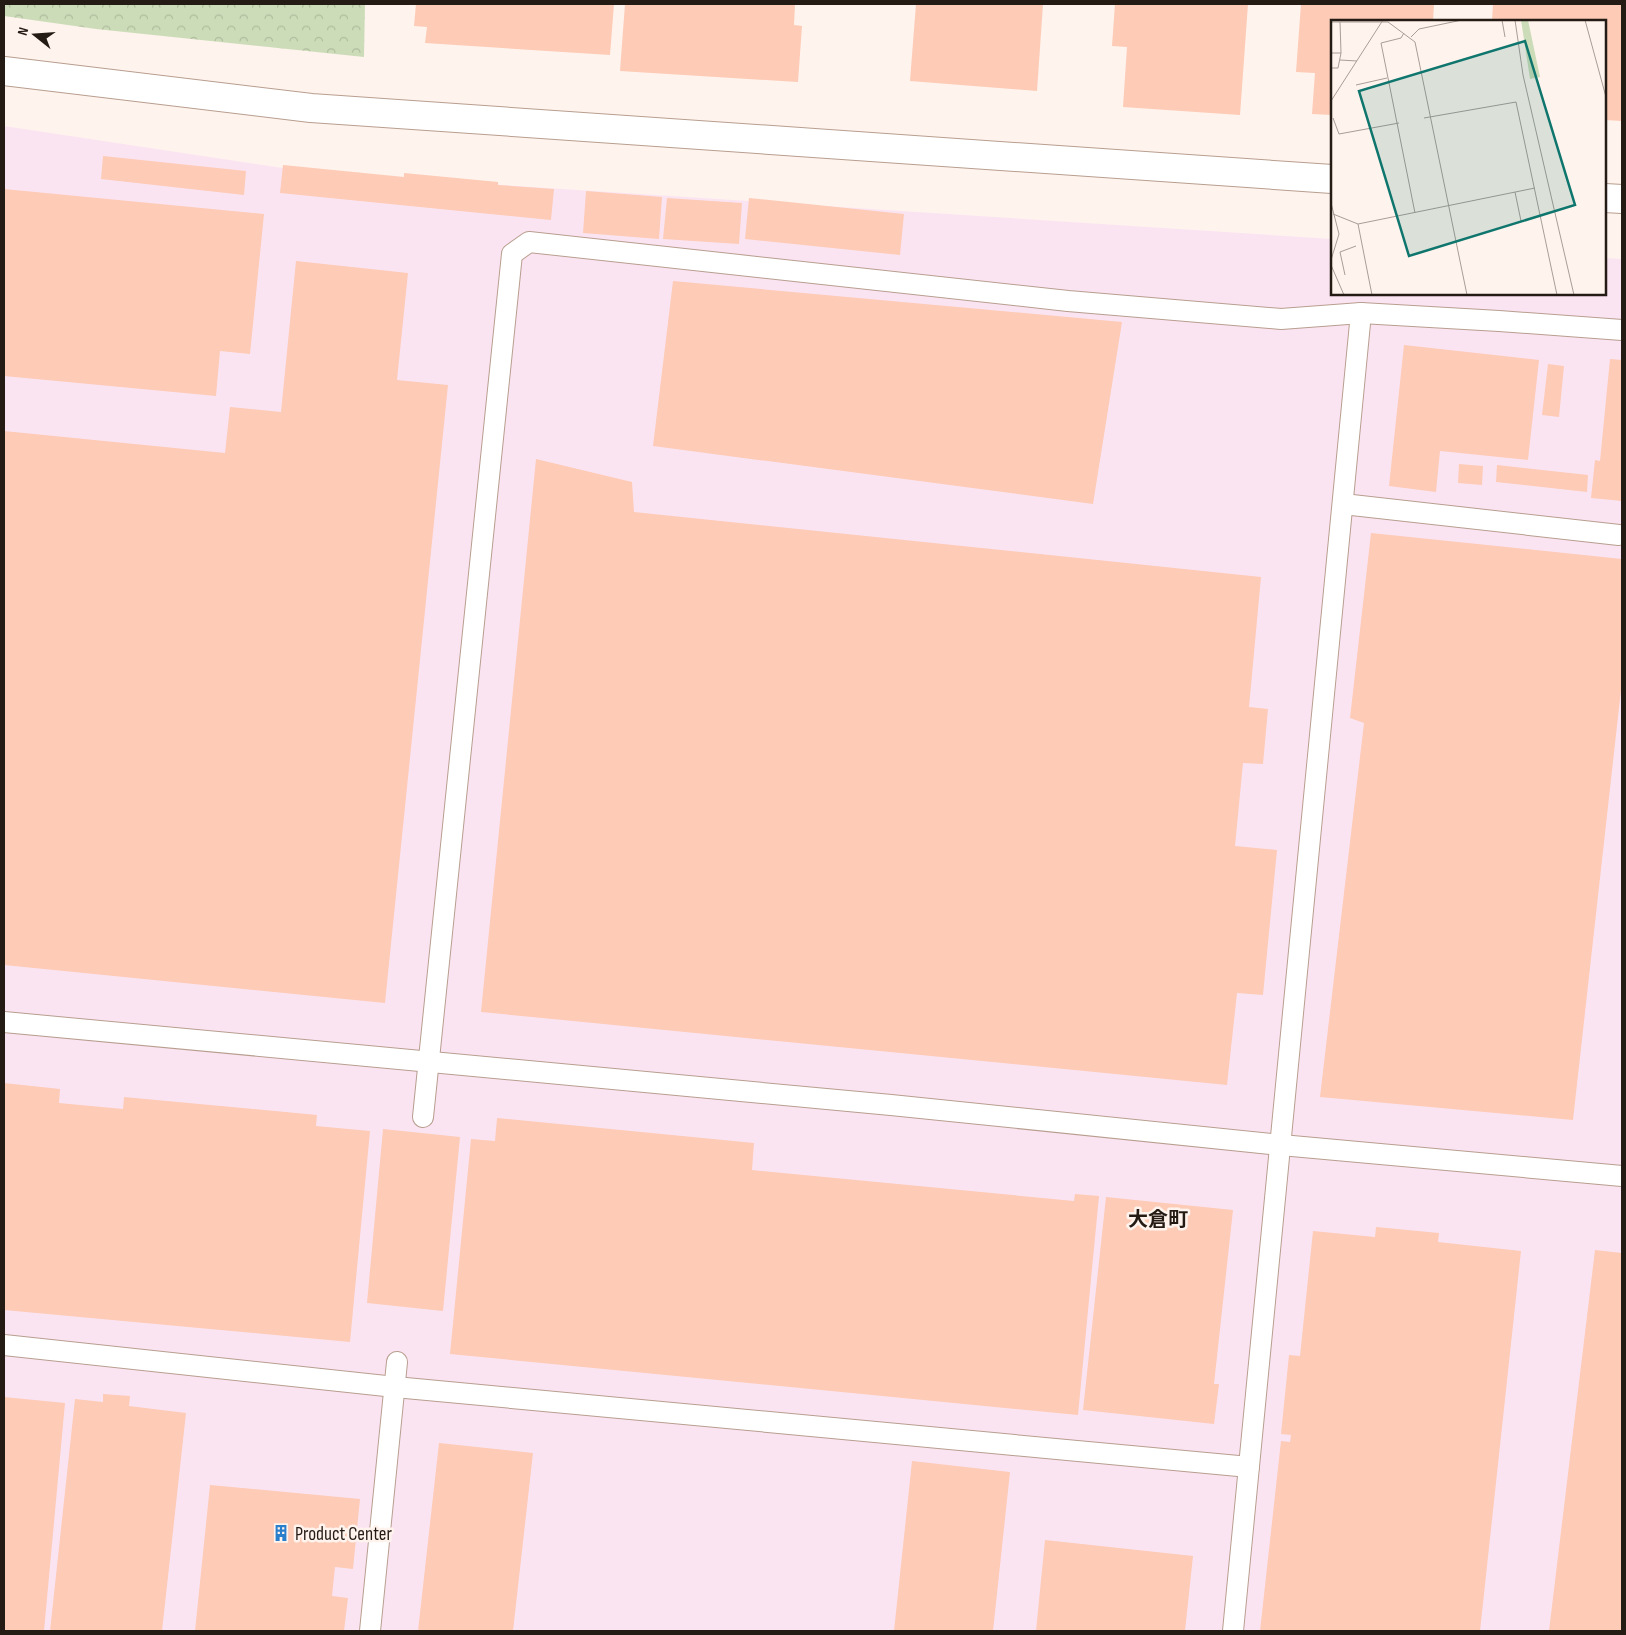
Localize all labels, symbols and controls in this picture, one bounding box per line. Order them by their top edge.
north arrow [10,10,60,60]
inset map [1331,20,1606,295]
text: N [14,25,32,37]
district label: 大倉町 [1128,1208,1188,1232]
building icon: Product Center [271,1523,291,1543]
place label: Product Center [295,1523,392,1546]

